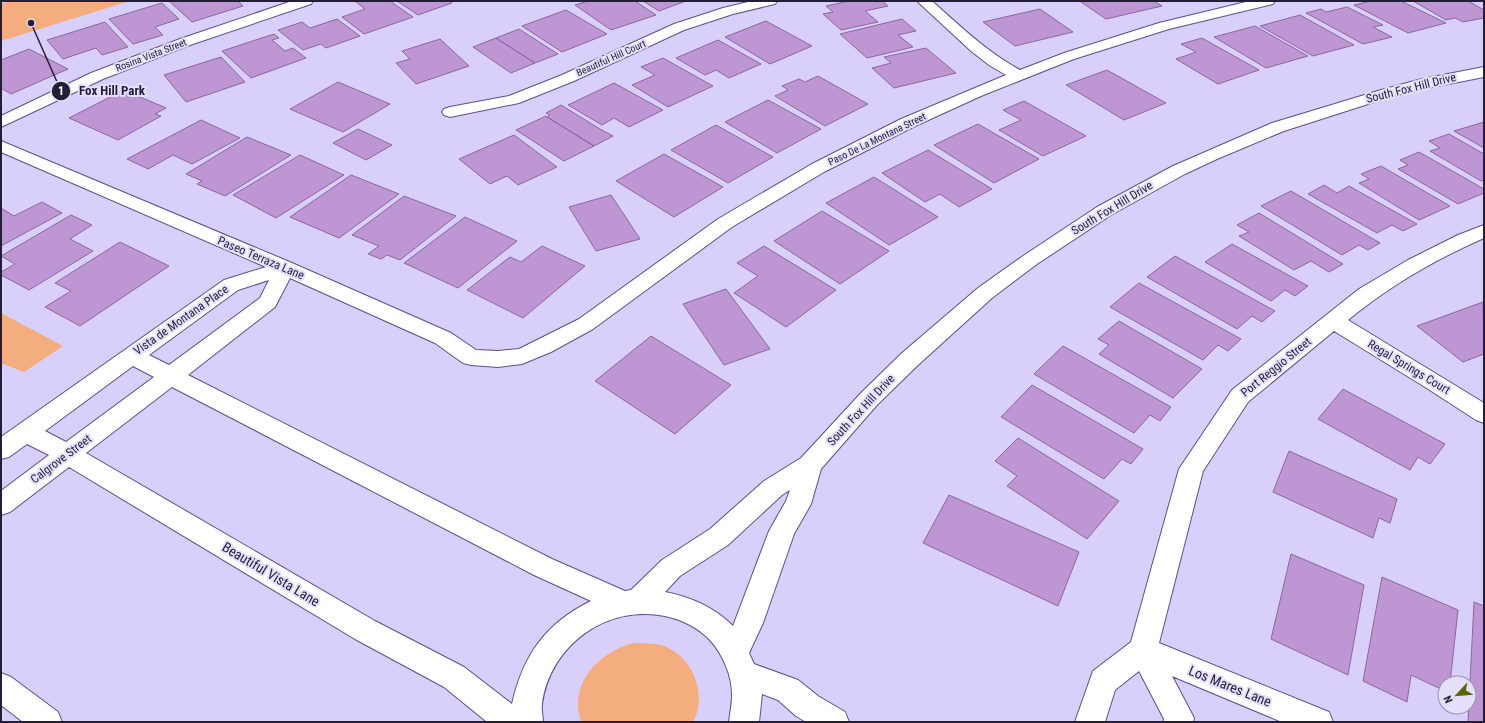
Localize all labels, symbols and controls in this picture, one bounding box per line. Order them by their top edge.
street label: Rosina Vista Street [114,36,188,74]
street label: Beautiful Hill Court [575,38,647,78]
street label: South Fox Hill Drive [1365,70,1458,106]
callout: Fox Hill Park [51,78,153,103]
text: Fox Hill Park [79,83,146,98]
text: 1 [58,84,64,98]
street label: Paso De La Montana Street [826,111,928,167]
street label: South Fox Hill Drive [1069,178,1155,238]
street label: Paseo Terraza Lane [216,233,307,283]
street label: Vista de Montana Place [131,282,231,358]
street label: Port Reggio Street [1238,334,1314,400]
street label: Regal Springs Court [1365,337,1453,397]
street label: South Fox Hill Drive [824,371,898,448]
street label: Calgrove Street [28,431,94,486]
street label: Beautiful Vista Lane [219,539,323,610]
street label: Los Mares Lane [1186,662,1274,710]
north arrow [1437,675,1477,715]
text: N [1441,693,1456,705]

